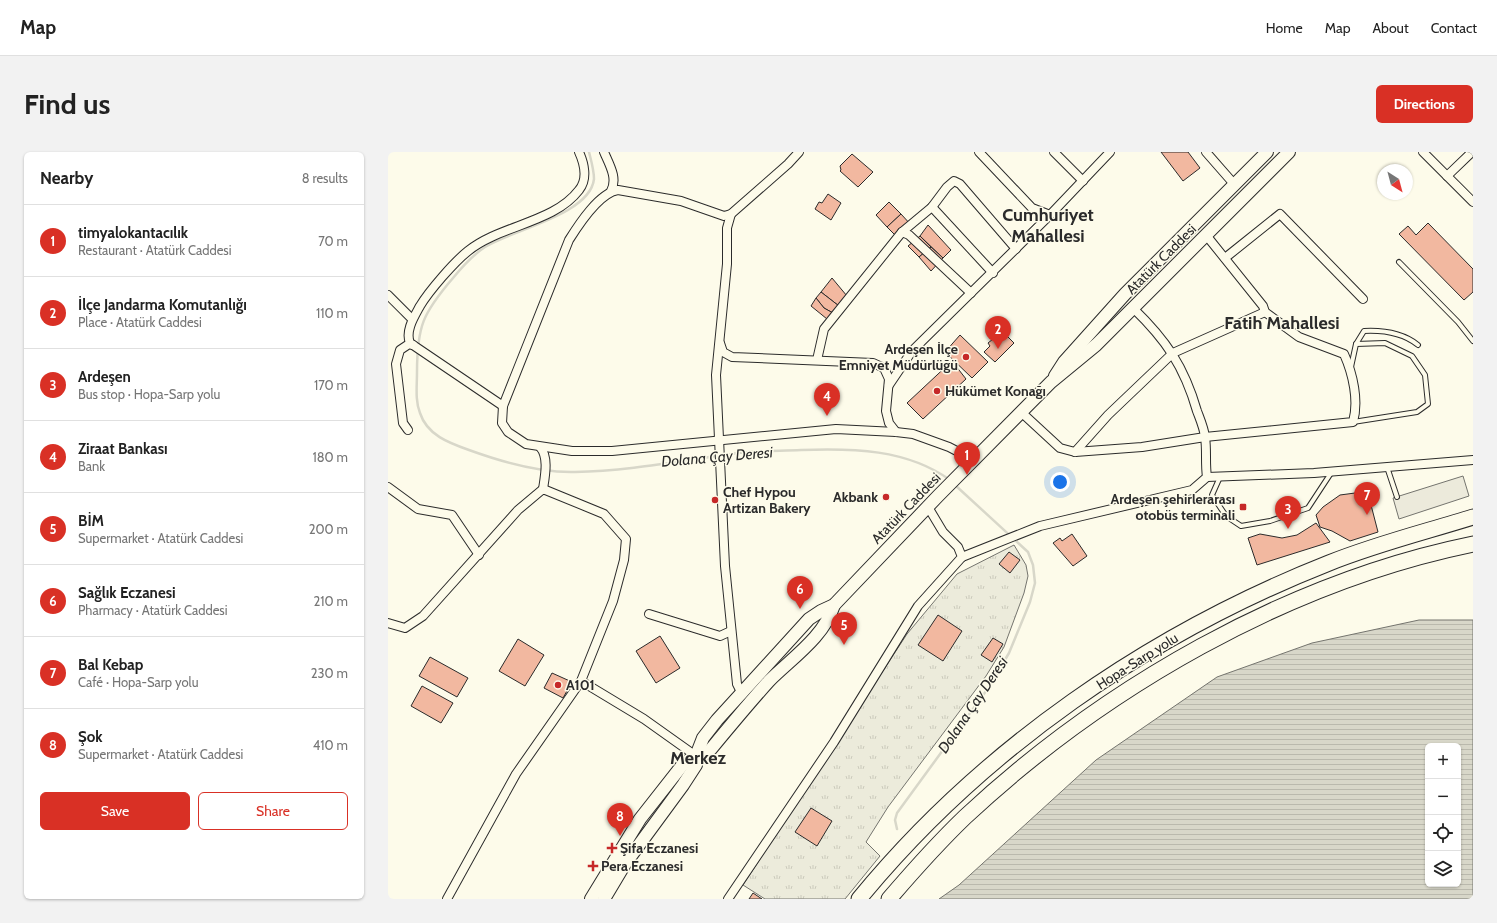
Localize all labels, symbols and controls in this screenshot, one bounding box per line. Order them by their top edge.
text: Map [20,16,56,39]
text: Home [1266,19,1303,37]
text: Map [1325,19,1350,37]
text: About [1372,19,1409,37]
text: Contact [1431,19,1477,37]
button: Directions [1376,85,1473,123]
text: Find us [24,87,110,121]
north arrow [1377,164,1413,200]
text: Nearby [40,168,93,188]
text: 8 results [302,170,348,186]
district label: Cumhuriyet Mahallesi [1002,204,1094,247]
street label: Atatürk Caddesi [1122,220,1200,298]
text: timyalokantacılık [78,224,188,242]
text: 1 [51,233,55,249]
text: 70 m [318,233,348,249]
text: Restaurant · Atatürk Caddesi [78,242,231,258]
text: İlçe Jandarma Komutanlığı [78,296,247,314]
text: 2 [50,305,56,321]
text: 110 m [316,305,348,321]
district label: Fatih Mahallesi [1224,312,1340,334]
text: Place · Atatürk Caddesi [78,314,202,330]
pin: 2 [985,316,1011,349]
place label: Ardeşen İlçe Emniyet Müdürlüğü [839,340,958,374]
marker: Ardeşen İlçe Emniyet Müdürlüğü [961,352,971,362]
text: Ardeşen [78,368,131,386]
text: 3 [49,377,57,393]
text: 170 m [314,377,348,393]
place label: Hükümet Konağı [945,382,1046,400]
pin: 4 [814,383,840,416]
text: Bus stop · Hopa-Sarp yolu [78,386,220,402]
marker: Hükümet Konağı [932,386,942,396]
text: Ziraat Bankası [78,440,168,458]
pin: 1 [954,442,980,475]
water label: Dolana Çay Deresi [660,443,774,471]
text: 4 [49,449,57,465]
text: 180 m [312,449,348,465]
text: Bank [78,458,105,474]
street label: Atatürk Caddesi [867,469,945,547]
your location [1050,472,1070,492]
pin: 7 [1354,482,1380,515]
place label: Chef Hypou Artizan Bakery [723,483,811,517]
place label: Akbank [833,488,878,506]
place label: Ardeşen şehirlerarası otobüs terminali [1111,490,1235,524]
marker: Akbank [881,492,891,502]
marker: Chef Hypou Artizan Bakery [710,495,720,505]
pin: 3 [1275,496,1301,529]
marker: Ardeşen şehirlerarası otobüs terminali [1238,502,1248,512]
text: BİM [78,512,104,530]
text: 5 [50,521,56,537]
text: 200 m [309,521,348,537]
text: Supermarket · Atatürk Caddesi [78,530,243,546]
pin: 6 [787,576,813,609]
text: Sağlık Eczanesi [78,584,176,602]
text: 6 [49,593,57,609]
text: 210 m [314,593,348,609]
text: Pharmacy · Atatürk Caddesi [78,602,228,618]
pin: 5 [831,612,857,645]
street label: Hopa-Sarp yolu [1093,629,1181,693]
water label: Dolana Çay Deresi [934,653,1012,756]
text: Bal Kebap [78,656,143,674]
text: 7 [50,665,56,681]
text: 230 m [311,665,348,681]
text: Café · Hopa-Sarp yolu [78,674,199,690]
place label: A101 [566,676,595,694]
marker: A101 [553,680,563,690]
text: Şok [78,728,103,746]
text: 8 [49,737,57,753]
text: 410 m [313,737,348,753]
map controls [1425,743,1461,887]
button: + [1425,743,1461,779]
text: Supermarket · Atatürk Caddesi [78,746,243,762]
district label: Merkez [670,747,727,769]
button: − [1425,779,1461,815]
button: Save [40,792,190,830]
button: Share [198,792,348,830]
pin: 8 [607,803,633,836]
button: locate [1425,815,1461,851]
place label: Şifa Eczanesi [620,839,698,857]
marker: Şifa Eczanesi [607,843,617,853]
button: layers [1425,851,1461,887]
place label: Pera Eczanesi [601,857,683,875]
marker: Pera Eczanesi [588,861,598,871]

